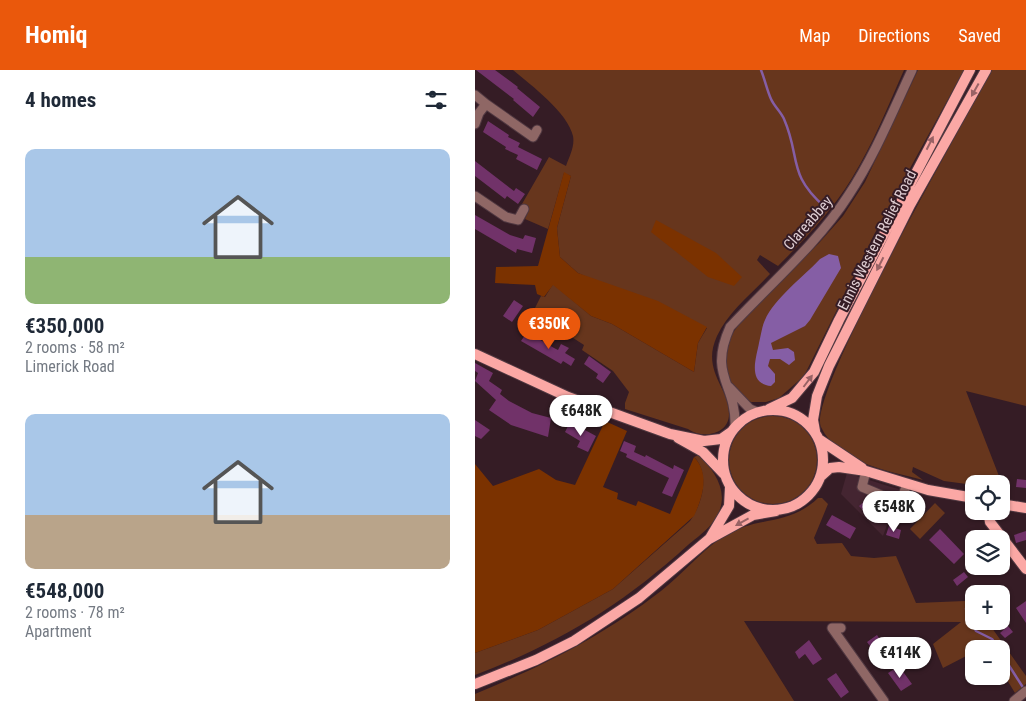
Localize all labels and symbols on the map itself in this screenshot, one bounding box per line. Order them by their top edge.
one-way arrow [971,82,979,97]
one-way arrow [926,136,934,151]
street label: Ennis Western Relief Road [834,167,920,313]
street label: Clareabbey [780,192,836,254]
one-way arrow [876,257,884,271]
pin: €350K [514,308,584,350]
one-way arrow [802,375,813,388]
pin: €648K [546,394,616,437]
pin: €548K [859,490,929,533]
one-way arrow [735,517,748,526]
pin: €414K [865,636,935,679]

